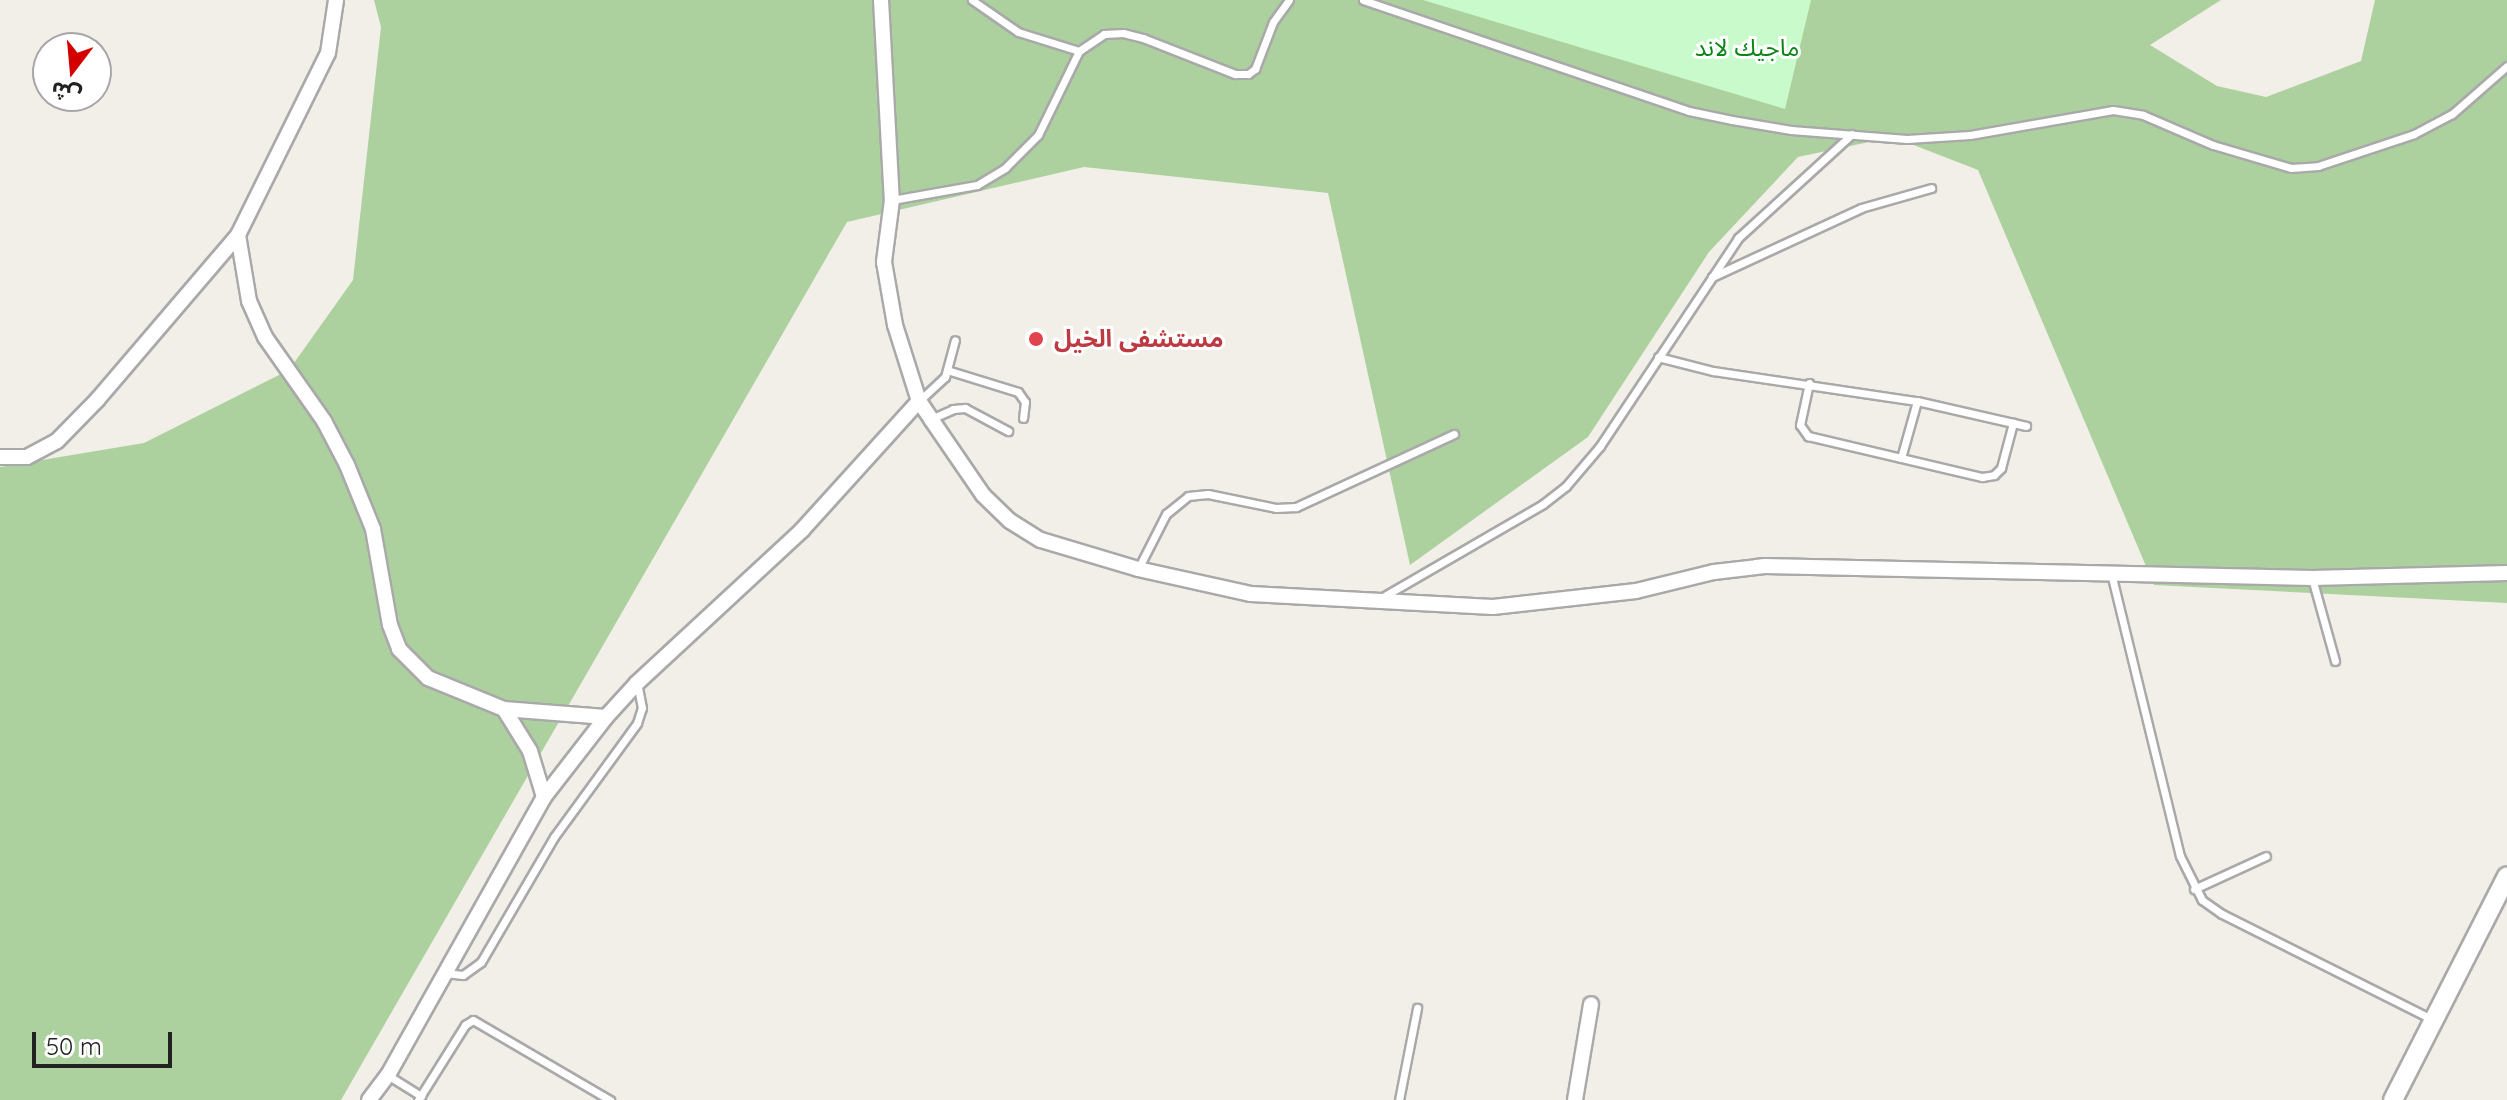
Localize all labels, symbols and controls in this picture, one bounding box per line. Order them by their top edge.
north arrow [32,32,112,112]
park label: ماجيك لاند [1695,34,1799,62]
text: ش [48,76,84,111]
place label: مستشفى الخيل [1054,325,1223,353]
marker: مستشفى الخيل [1025,328,1047,350]
scale bar [36,1016,176,1066]
text: 50 m [46,1031,102,1061]

